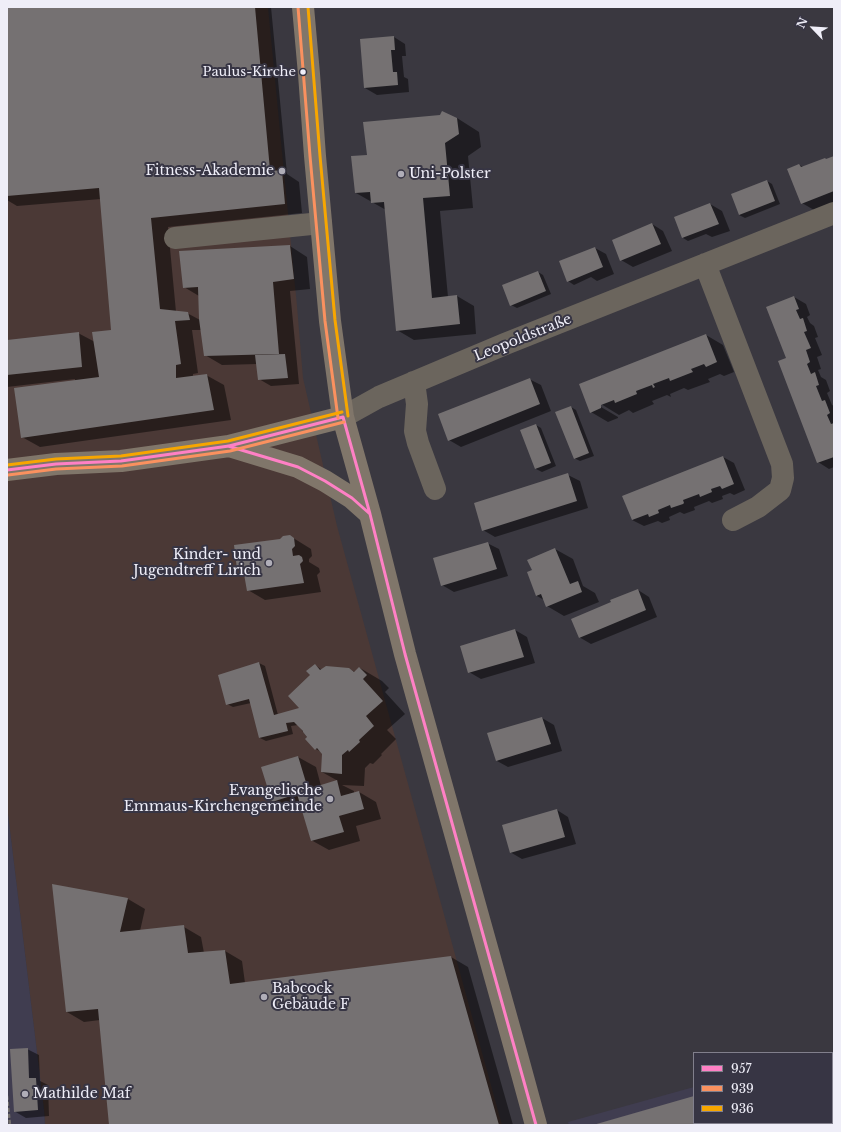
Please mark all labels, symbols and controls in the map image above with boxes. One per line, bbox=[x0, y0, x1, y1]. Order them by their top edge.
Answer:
north arrow bbox=[793, 8, 833, 48]
text: N bbox=[794, 15, 811, 31]
place label: Paulus-Kirche bbox=[203, 64, 296, 80]
marker: Paulus-Kirche bbox=[298, 67, 308, 77]
place label: Fitness-Akademie bbox=[145, 163, 274, 179]
marker: Fitness-Akademie bbox=[277, 166, 287, 176]
place label: Uni-Polster bbox=[409, 166, 491, 182]
marker: Uni-Polster bbox=[396, 169, 406, 179]
street label: Leopoldstraße bbox=[472, 311, 574, 365]
place label: Kinder- und Jugendtreff Lirich bbox=[133, 547, 261, 580]
marker: Kinder- und Jugendtreff Lirich bbox=[264, 558, 274, 568]
place label: Evangelische Emmaus-Kirchengemeinde bbox=[124, 783, 322, 816]
marker: Evangelische Emmaus-Kirchengemeinde bbox=[325, 794, 335, 804]
place label: Babcock Gebäude F bbox=[272, 981, 349, 1014]
marker: Babcock Gebäude F bbox=[259, 992, 269, 1002]
legend bbox=[693, 1052, 833, 1124]
text: 957 bbox=[731, 1061, 752, 1076]
text: 939 bbox=[731, 1081, 754, 1096]
place label: Mathilde Maf bbox=[33, 1086, 131, 1102]
marker: Mathilde Maf bbox=[20, 1089, 30, 1099]
text: 936 bbox=[731, 1101, 754, 1116]

